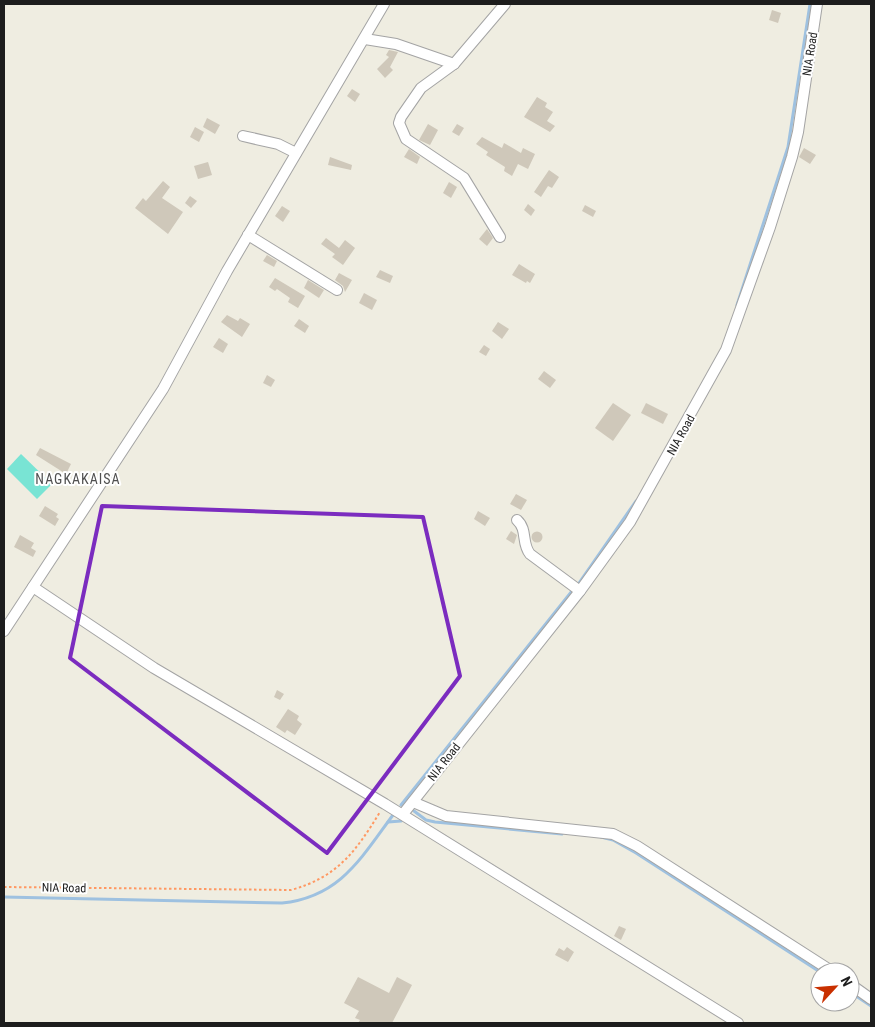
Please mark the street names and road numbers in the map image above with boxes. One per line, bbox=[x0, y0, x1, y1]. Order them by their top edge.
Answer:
street label: NIA Road bbox=[800, 31, 820, 77]
street label: NIA Road bbox=[664, 412, 698, 458]
street label: NIA Road bbox=[425, 740, 463, 784]
street label: NIA Road bbox=[42, 881, 86, 895]

